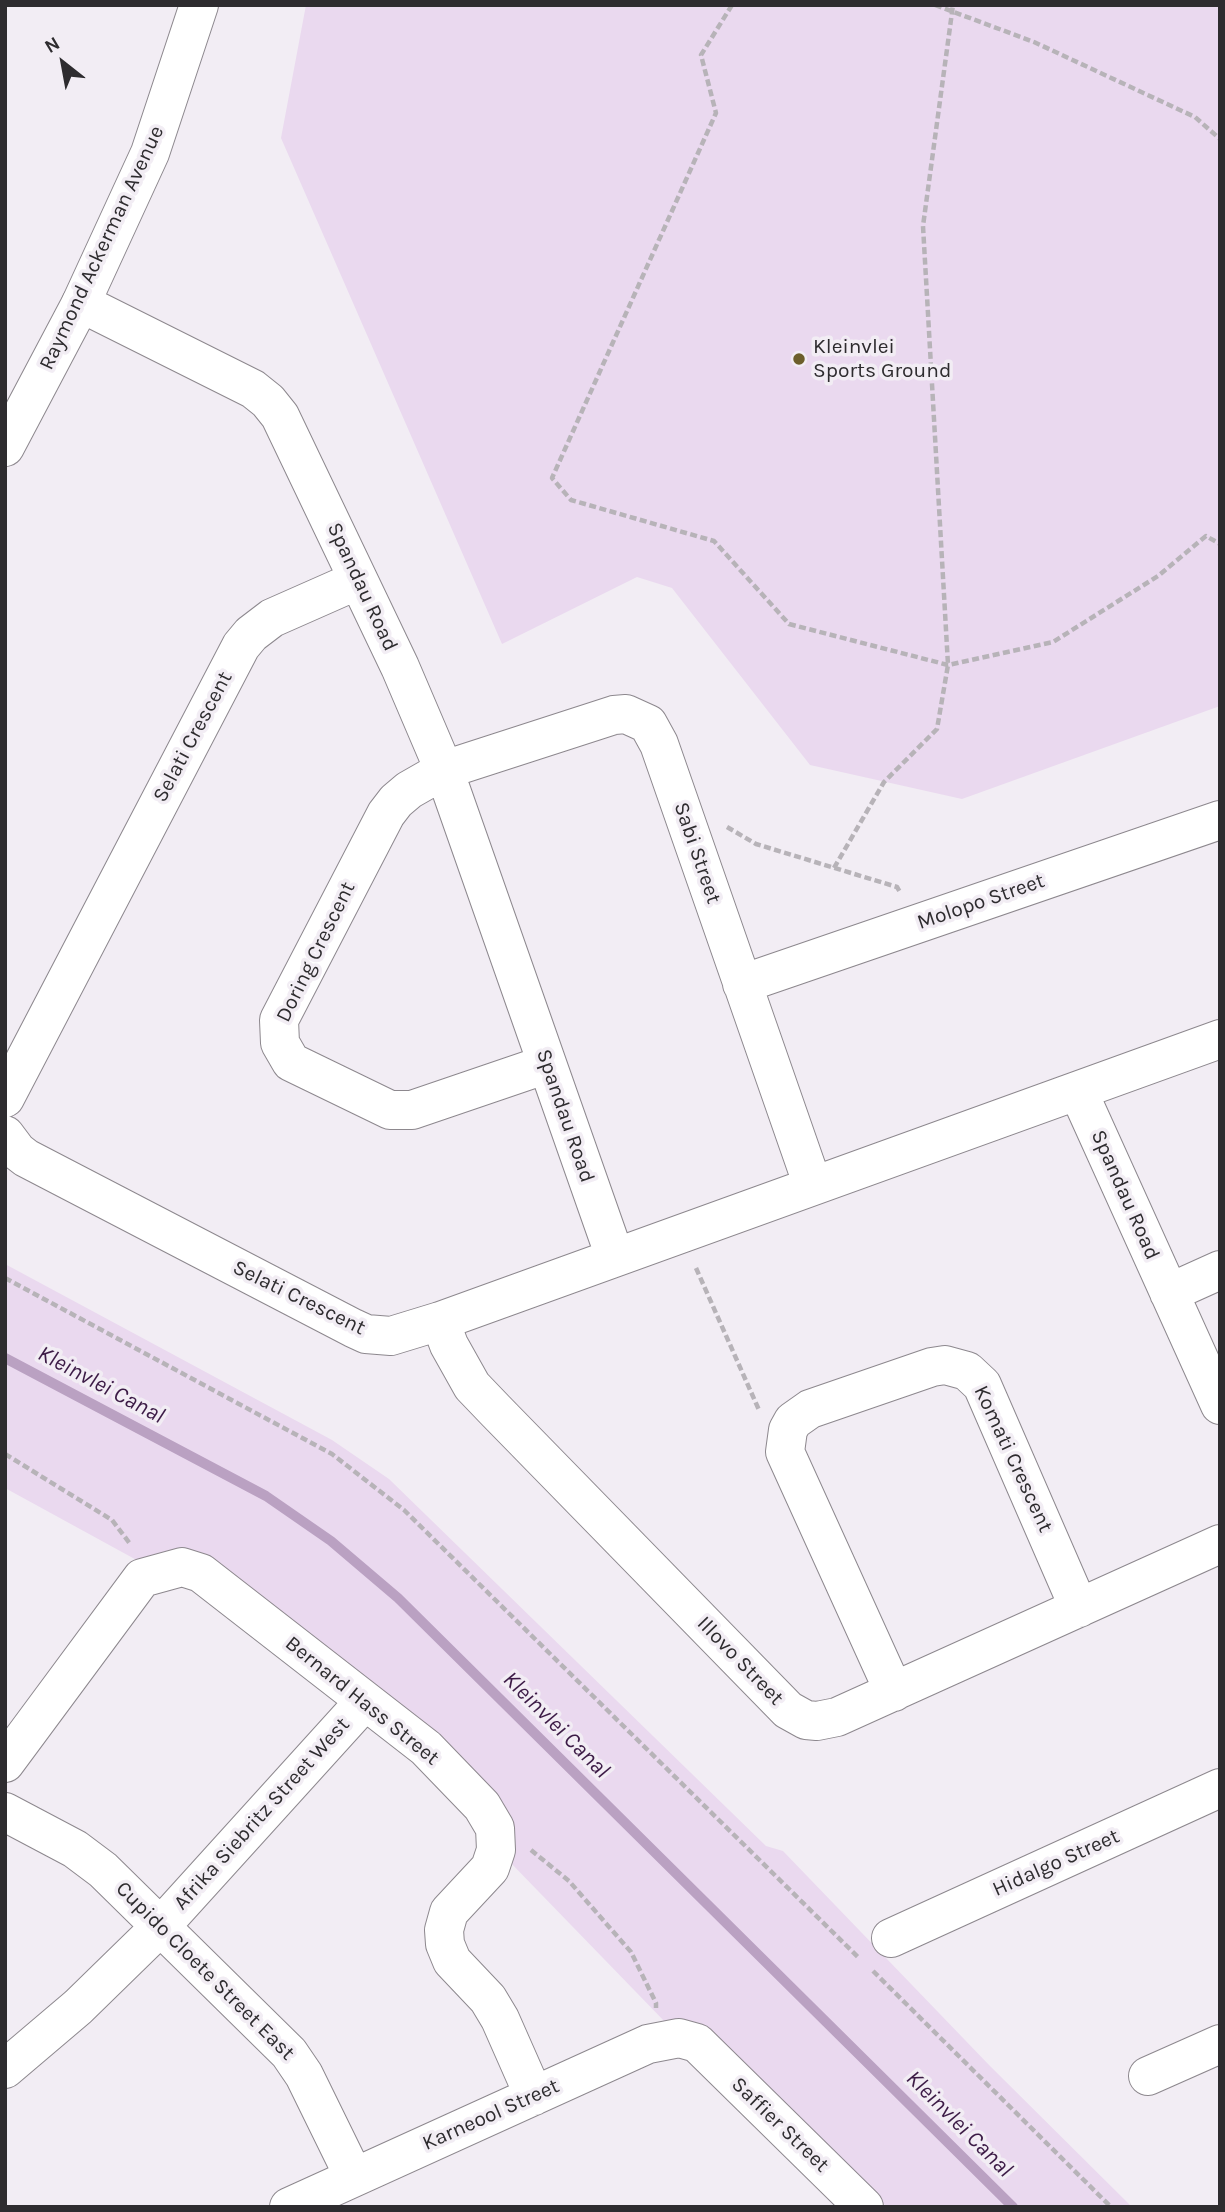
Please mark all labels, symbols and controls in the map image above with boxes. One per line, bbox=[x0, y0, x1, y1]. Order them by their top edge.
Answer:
north arrow bbox=[28, 28, 98, 98]
text: N bbox=[41, 32, 64, 58]
street label: Raymond Ackerman Avenue bbox=[34, 122, 170, 374]
place label: Kleinvlei Sports Ground bbox=[813, 334, 951, 384]
marker: Kleinvlei Sports Ground bbox=[791, 351, 807, 367]
street label: Spandau Road bbox=[321, 519, 403, 655]
street label: Selati Crescent bbox=[148, 667, 238, 807]
street label: Sabi Street bbox=[668, 799, 726, 907]
street label: Molopo Street bbox=[914, 868, 1048, 936]
street label: Doring Crescent bbox=[271, 878, 361, 1026]
street label: Spandau Road bbox=[530, 1046, 600, 1186]
street label: Spandau Road bbox=[1085, 1126, 1165, 1264]
street label: Selati Crescent bbox=[229, 1255, 369, 1341]
water label: Kleinvlei Canal bbox=[33, 1340, 169, 1430]
street label: Komati Crescent bbox=[968, 1382, 1058, 1536]
street label: Illovo Street bbox=[691, 1611, 789, 1711]
street label: Bernard Hass Street bbox=[280, 1631, 444, 1771]
water label: Kleinvlei Canal bbox=[497, 1666, 615, 1784]
street label: Afrika Siebritz Street West bbox=[169, 1712, 355, 1916]
street label: Hidalgo Street bbox=[989, 1824, 1123, 1902]
street label: Cupido Cloete Street East bbox=[110, 1876, 300, 2066]
water label: Kleinvlei Canal bbox=[900, 2065, 1018, 2183]
street label: Saffier Street bbox=[726, 2072, 834, 2178]
street label: Karneool Street bbox=[419, 2074, 563, 2156]

